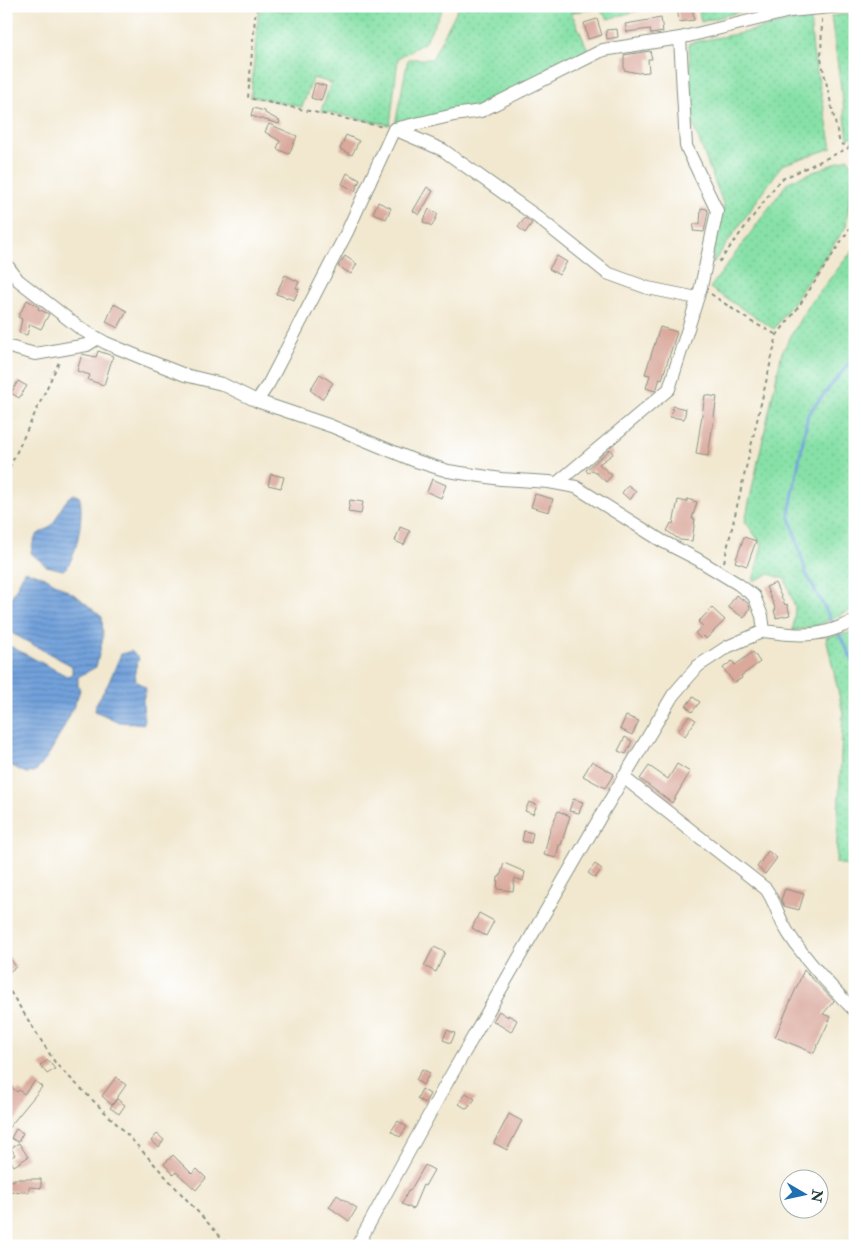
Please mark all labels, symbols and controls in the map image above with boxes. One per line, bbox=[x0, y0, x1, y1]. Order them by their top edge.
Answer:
north arrow bbox=[778, 1170, 828, 1220]
text: N bbox=[807, 1187, 826, 1204]

